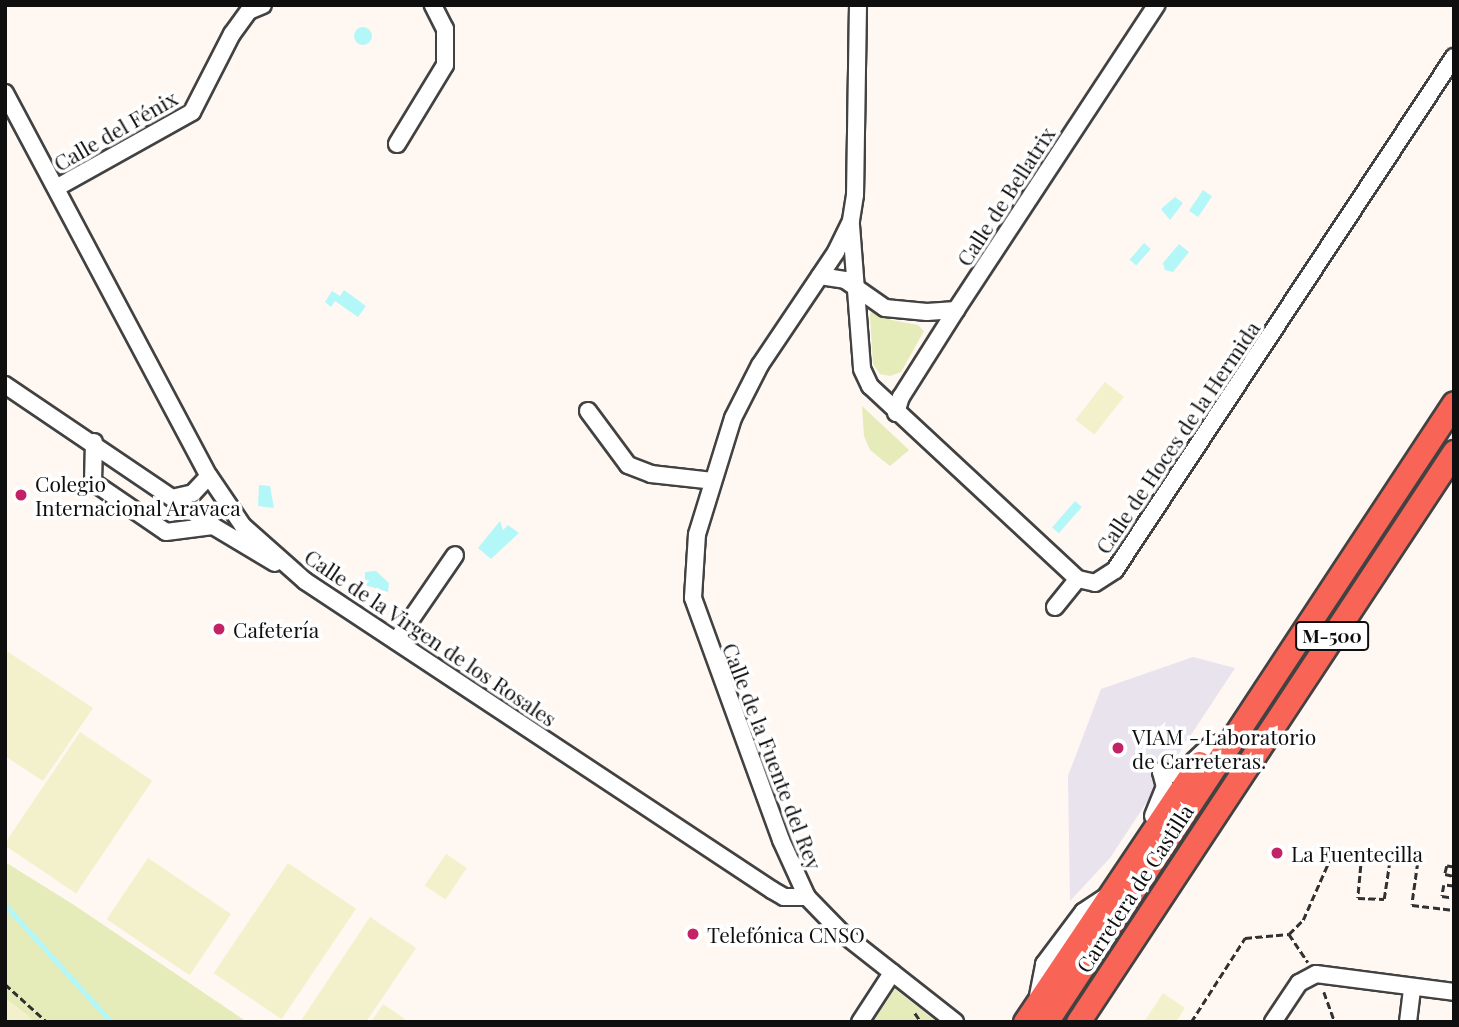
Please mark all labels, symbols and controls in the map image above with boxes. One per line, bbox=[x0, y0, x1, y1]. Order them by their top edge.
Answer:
street label: Calle del Fénix bbox=[49, 85, 181, 175]
street label: Calle de Bellatrix bbox=[951, 122, 1059, 270]
street label: Calle de Hoces de la Hermida bbox=[1089, 316, 1265, 558]
place label: Colegio Internacional Aravaca bbox=[35, 470, 241, 520]
marker: Colegio Internacional Aravaca bbox=[13, 487, 29, 503]
street label: Calle de la Virgen de los Rosales bbox=[299, 543, 563, 731]
place label: Cafetería bbox=[233, 616, 319, 642]
marker: Cafetería bbox=[211, 621, 227, 637]
road number: M-500 bbox=[1294, 621, 1370, 652]
street label: Calle de la Fuente del Rey bbox=[718, 639, 828, 873]
place label: VIAM - Laboratorio de Carreteras. bbox=[1132, 723, 1316, 773]
marker: VIAM - Laboratorio de Carreteras. bbox=[1110, 740, 1126, 756]
street label: Carretera de Castilla bbox=[1070, 799, 1198, 977]
place label: La Fuentecilla bbox=[1291, 840, 1423, 866]
marker: La Fuentecilla bbox=[1269, 845, 1285, 861]
place label: Telefónica CNSO bbox=[707, 921, 865, 947]
marker: Telefónica CNSO bbox=[685, 926, 701, 942]

